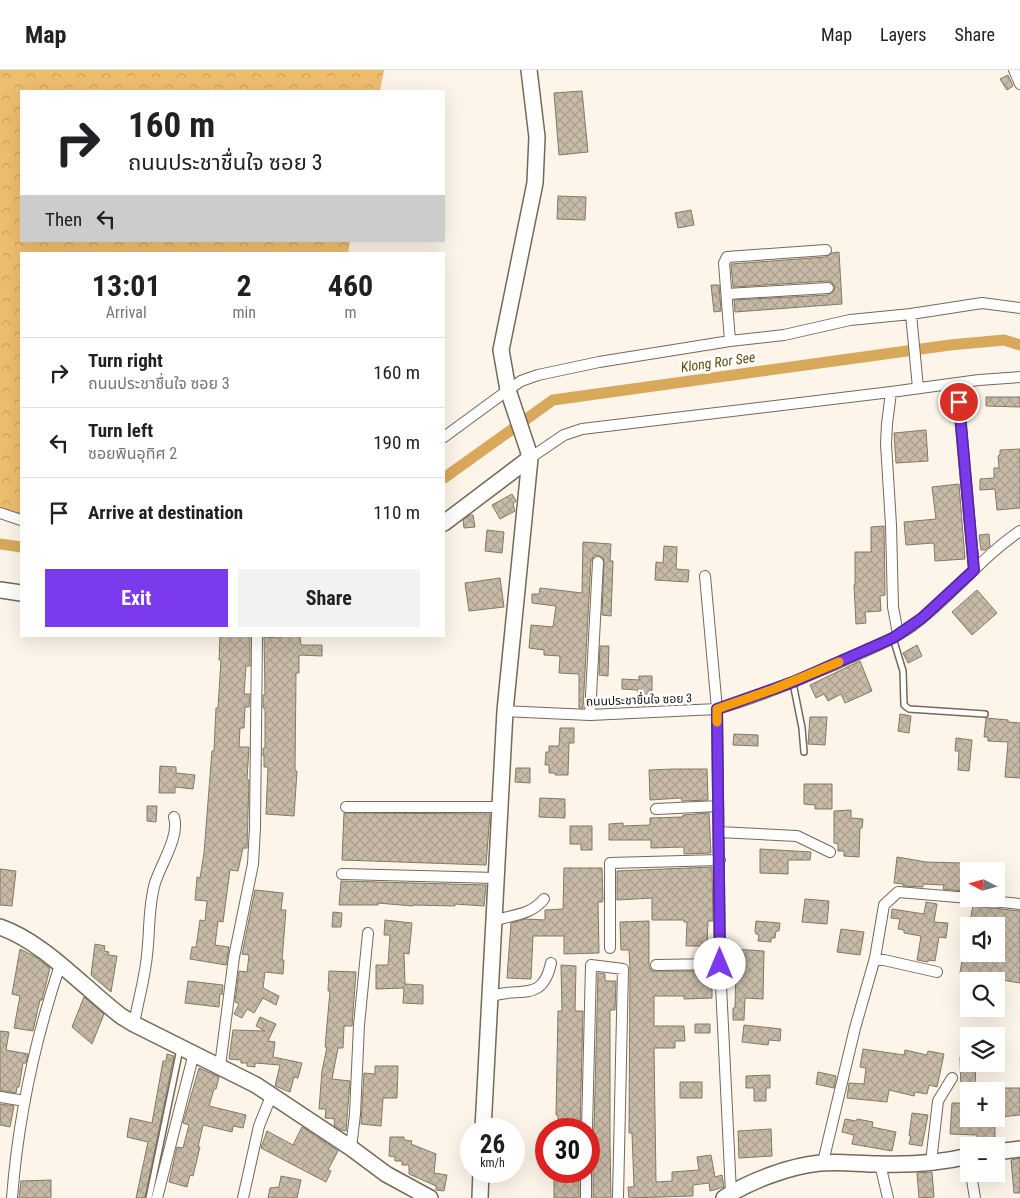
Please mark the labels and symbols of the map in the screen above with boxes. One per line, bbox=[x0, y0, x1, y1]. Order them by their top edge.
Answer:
water label: Klong Ror See bbox=[680, 349, 756, 375]
pin bbox=[938, 381, 980, 423]
street label: ถนนประชาชื่นใจ ซอย 3 bbox=[586, 689, 692, 709]
north arrow bbox=[960, 862, 1005, 908]
position arrow bbox=[693, 937, 745, 989]
speed limit sign: 30 bbox=[535, 1118, 600, 1183]

